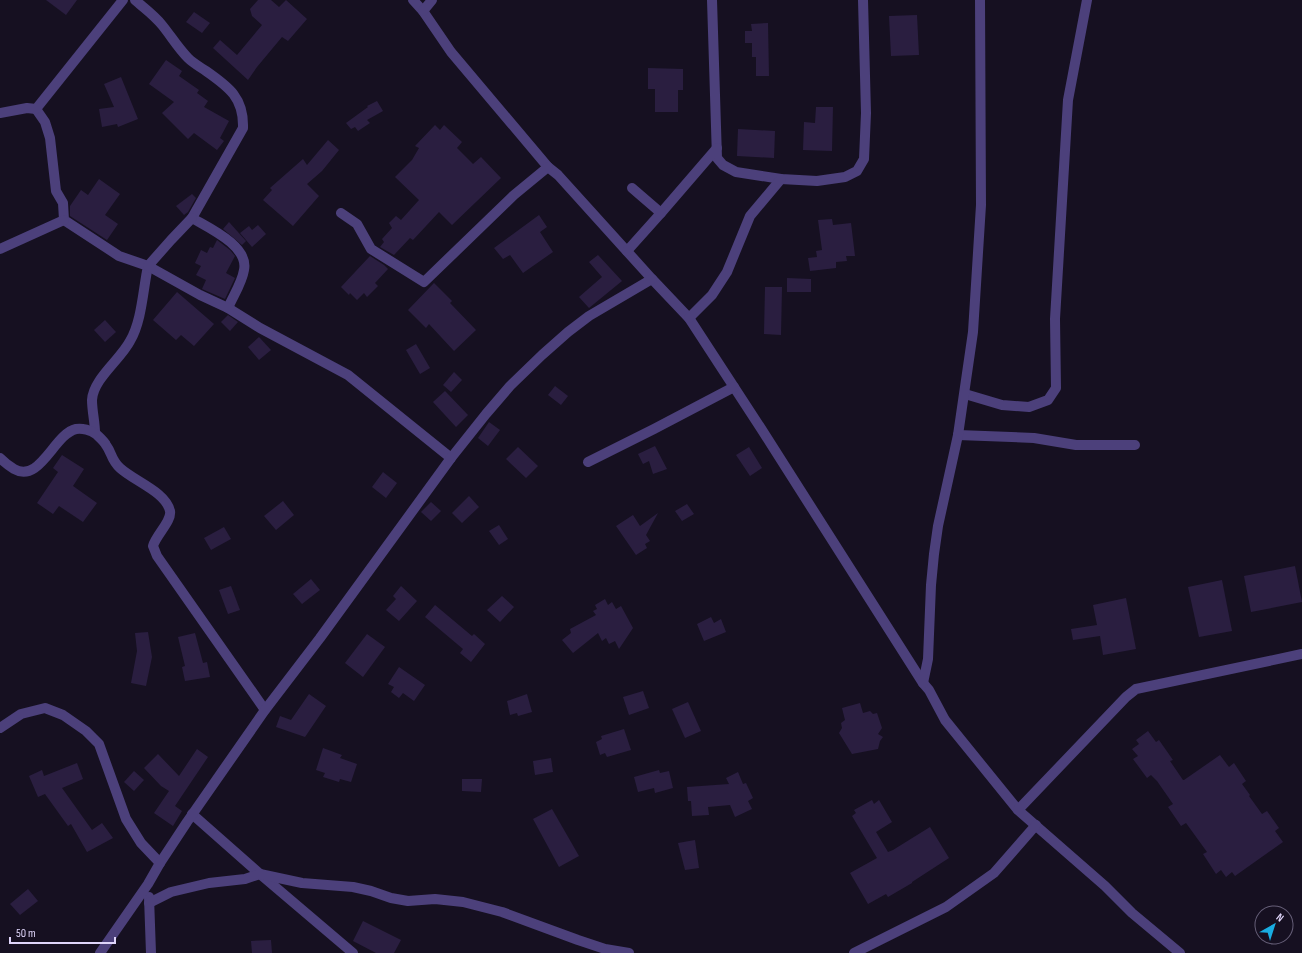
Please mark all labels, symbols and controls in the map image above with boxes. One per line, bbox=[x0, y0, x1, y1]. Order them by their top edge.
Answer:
north arrow bbox=[1254, 905, 1294, 945]
text: N bbox=[1274, 911, 1286, 925]
scale bar bbox=[10, 919, 115, 945]
text: 50 m bbox=[16, 926, 36, 941]

